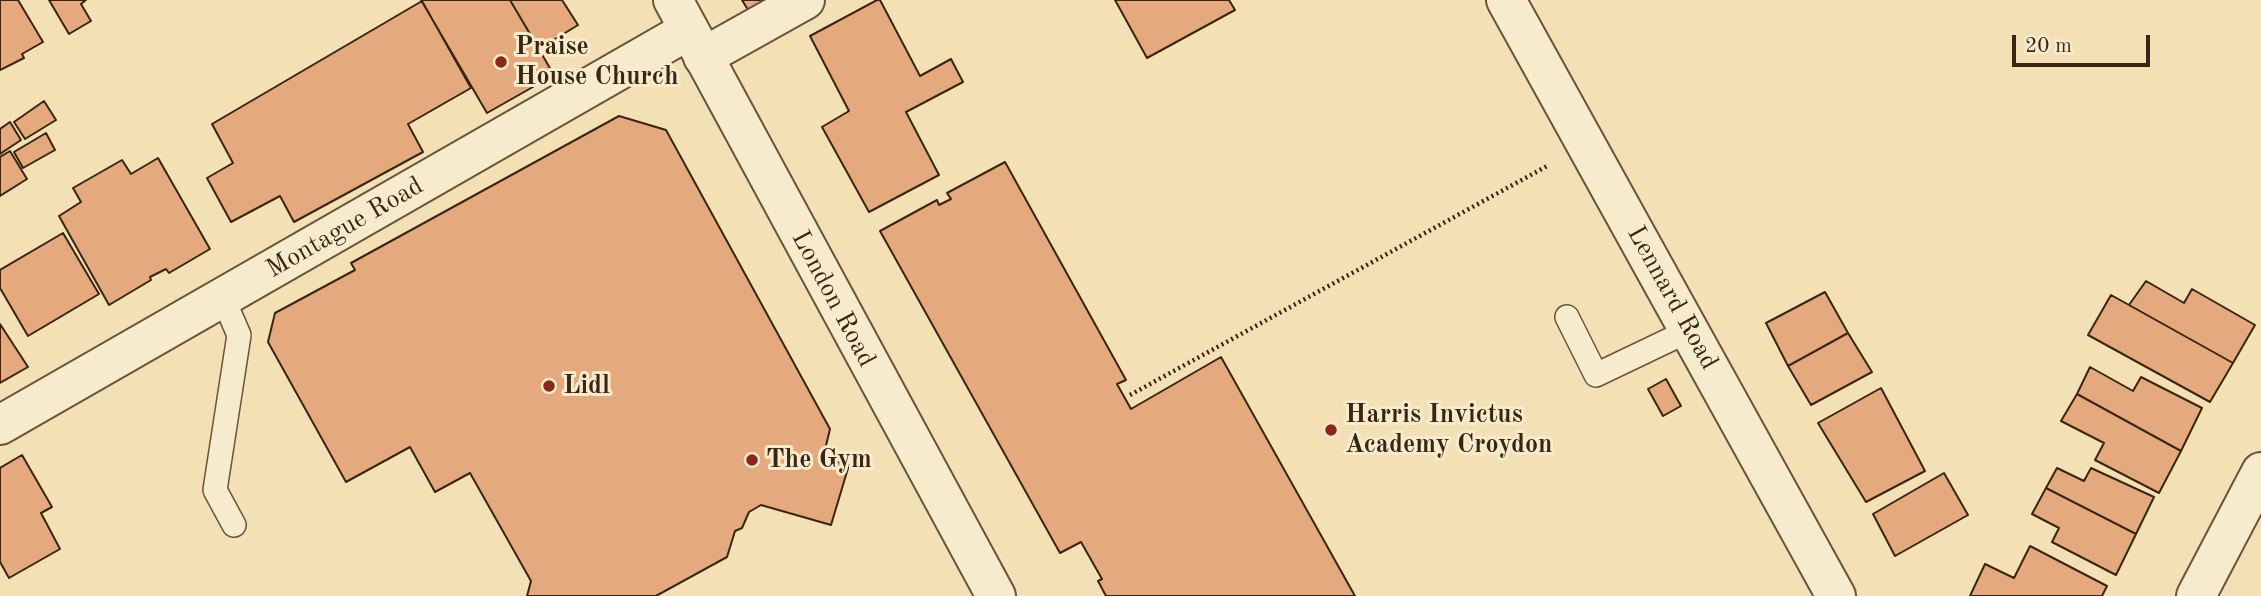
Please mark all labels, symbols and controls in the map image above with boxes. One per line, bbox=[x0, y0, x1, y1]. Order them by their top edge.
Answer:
scale bar bbox=[2016, 21, 2154, 65]
place label: Praise House Church bbox=[515, 31, 679, 92]
text: 20 m bbox=[2025, 36, 2072, 57]
marker: Praise House Church bbox=[493, 54, 509, 70]
street label: Montague Road bbox=[261, 171, 429, 285]
street label: Lennard Road bbox=[1620, 221, 1724, 375]
street label: London Road bbox=[784, 225, 882, 373]
place label: Lidl bbox=[563, 370, 610, 402]
marker: Lidl bbox=[541, 378, 557, 394]
place label: Harris Invictus Academy Croydon bbox=[1345, 399, 1552, 460]
marker: Harris Invictus Academy Croydon bbox=[1323, 422, 1339, 438]
place label: The Gym bbox=[766, 444, 872, 476]
marker: The Gym bbox=[744, 452, 760, 468]

